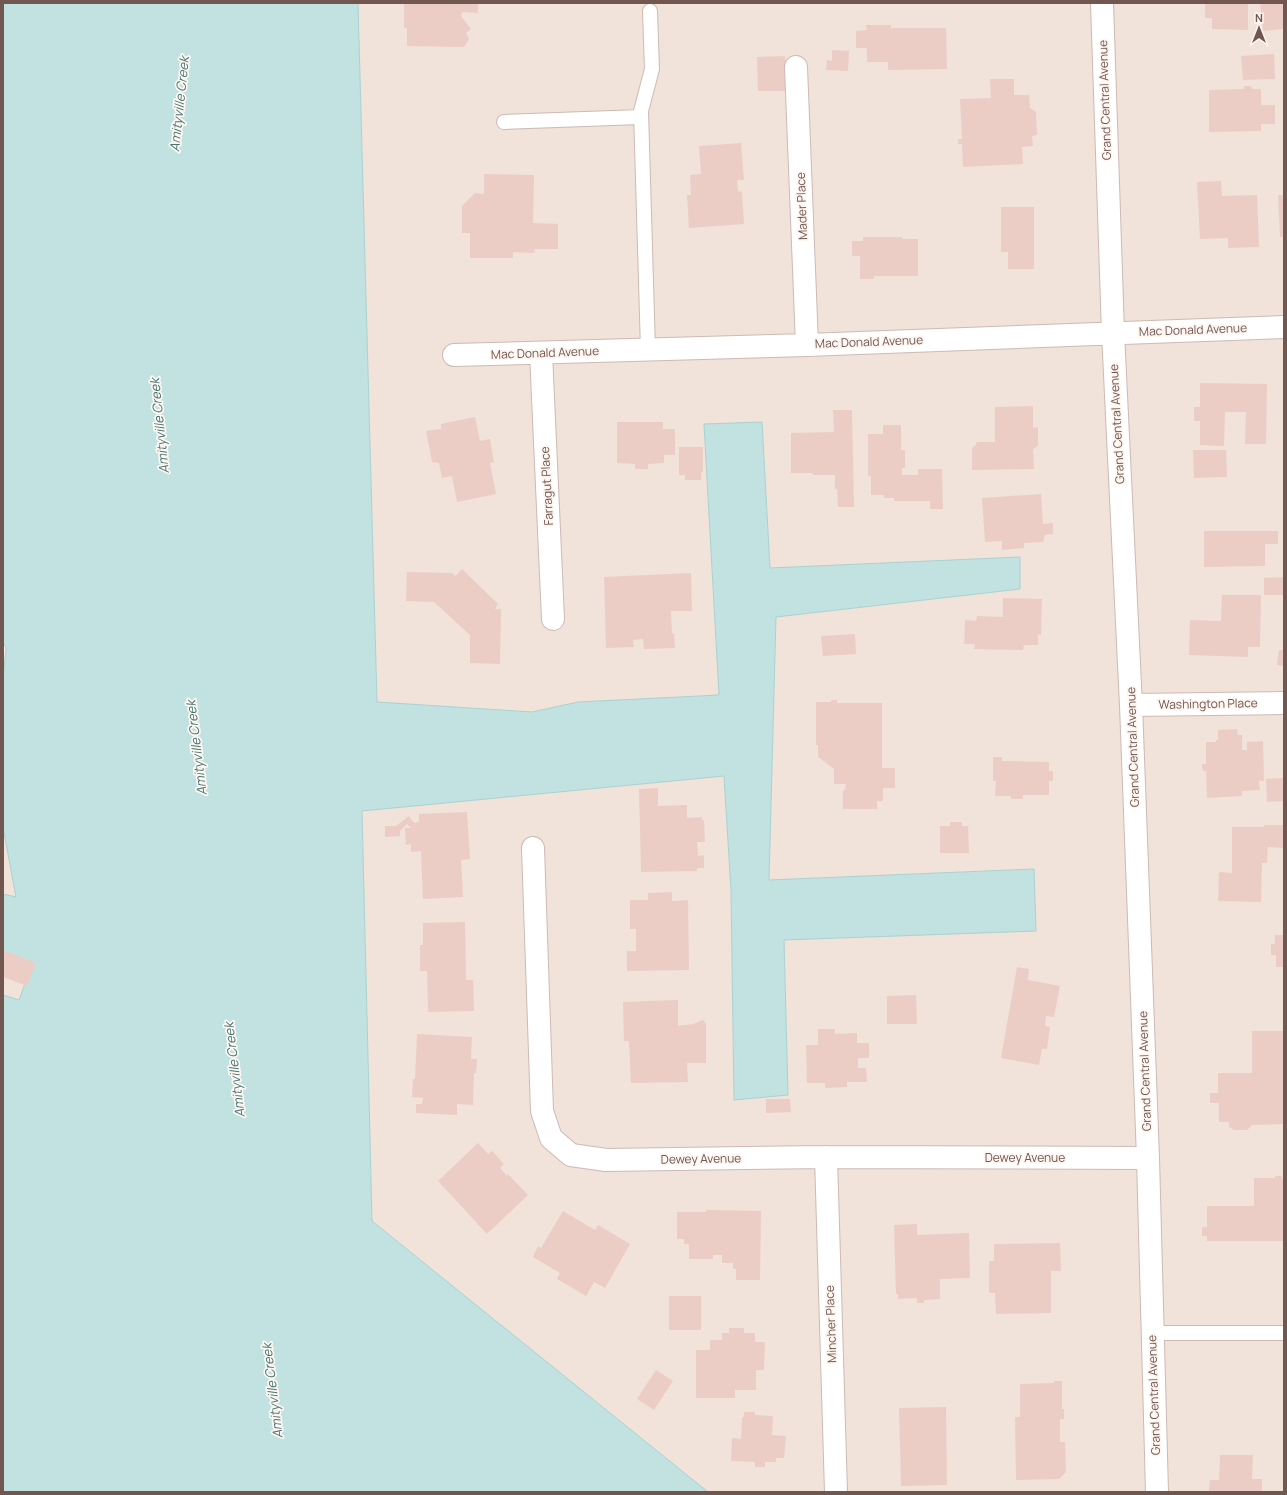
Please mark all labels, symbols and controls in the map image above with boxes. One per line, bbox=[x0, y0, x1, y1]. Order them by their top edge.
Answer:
north arrow bbox=[1239, 8, 1279, 48]
text: N bbox=[1255, 10, 1263, 25]
street label: Grand Central Avenue bbox=[1094, 40, 1115, 160]
water label: Amityville Creek bbox=[165, 53, 193, 152]
street label: Mader Place bbox=[792, 172, 811, 240]
street label: Mac Donald Avenue bbox=[1139, 319, 1247, 340]
street label: Mac Donald Avenue bbox=[815, 331, 923, 352]
street label: Mac Donald Avenue bbox=[491, 342, 599, 363]
street label: Grand Central Avenue bbox=[1105, 364, 1128, 484]
water label: Amityville Creek bbox=[145, 375, 173, 474]
street label: Farragut Place bbox=[536, 446, 557, 526]
street label: Grand Central Avenue bbox=[1122, 687, 1143, 807]
street label: Washington Place bbox=[1158, 694, 1258, 713]
water label: Amityville Creek bbox=[181, 697, 211, 797]
street label: Grand Central Avenue bbox=[1134, 1011, 1155, 1131]
water label: Amityville Creek bbox=[219, 1019, 249, 1119]
street label: Dewey Avenue bbox=[661, 1149, 741, 1168]
street label: Dewey Avenue bbox=[985, 1149, 1065, 1166]
street label: Mincher Place bbox=[821, 1285, 840, 1363]
street label: Grand Central Avenue bbox=[1143, 1335, 1164, 1455]
water label: Amityville Creek bbox=[257, 1340, 287, 1440]

